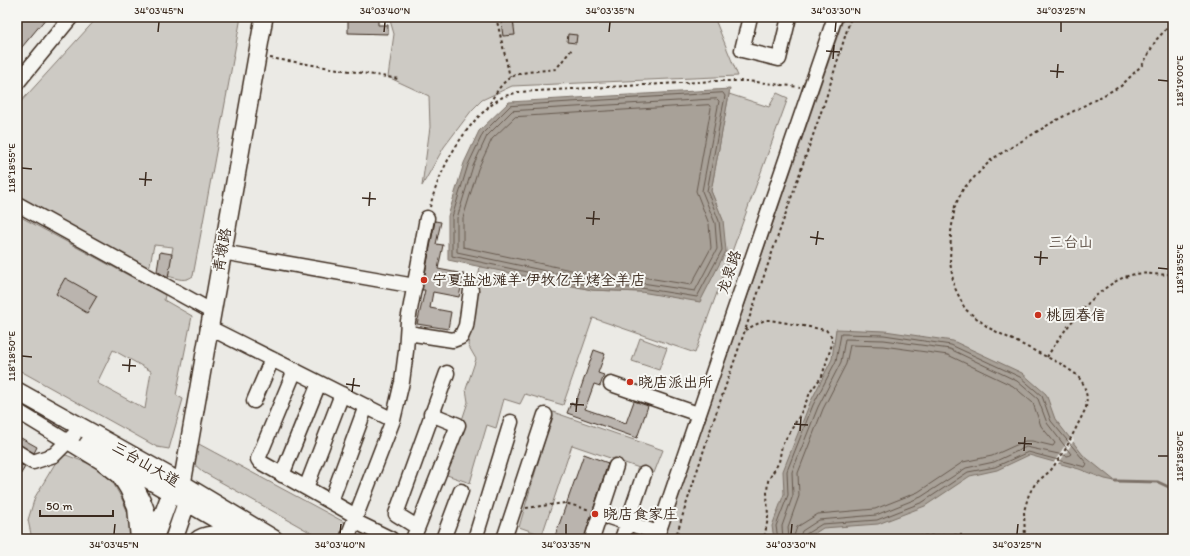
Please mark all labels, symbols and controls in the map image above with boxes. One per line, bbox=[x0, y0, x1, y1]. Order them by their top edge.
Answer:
text: 34°03'45"N bbox=[134, 4, 184, 17]
text: 34°03'40"N bbox=[360, 4, 410, 17]
text: 34°03'35"N bbox=[586, 4, 635, 17]
text: 34°03'30"N bbox=[811, 4, 861, 17]
text: 34°03'25"N bbox=[1037, 4, 1086, 17]
text: 118°19'00"E bbox=[1173, 55, 1186, 106]
text: 118°18'55"E bbox=[5, 143, 18, 193]
street label: 青墩路 bbox=[209, 226, 235, 274]
park label: 三台山 bbox=[1048, 233, 1094, 251]
text: 118°18'55"E bbox=[1173, 244, 1186, 294]
street label: 龙泉路 bbox=[713, 248, 745, 296]
place label: 宁夏盐池滩羊·伊牧亿羊烤全羊店 bbox=[432, 271, 646, 289]
marker: 宁夏盐池滩羊·伊牧亿羊烤全羊店 bbox=[419, 275, 429, 285]
place label: 桃园春信 bbox=[1046, 306, 1106, 324]
marker: 桃园春信 bbox=[1033, 310, 1043, 320]
text: 118°18'50"E bbox=[5, 330, 18, 381]
place label: 晓店派出所 bbox=[638, 373, 713, 391]
marker: 晓店派出所 bbox=[625, 377, 635, 387]
text: 118°18'50"E bbox=[1173, 430, 1186, 481]
street label: 三台山大道 bbox=[109, 437, 183, 491]
scale bar bbox=[40, 492, 113, 518]
text: 50 m bbox=[46, 499, 72, 513]
place label: 晓店食家庄 bbox=[603, 505, 678, 523]
marker: 晓店食家庄 bbox=[590, 509, 600, 519]
text: 34°03'45"N bbox=[89, 538, 139, 551]
text: 34°03'40"N bbox=[315, 538, 365, 551]
text: 34°03'35"N bbox=[542, 538, 591, 551]
text: 34°03'30"N bbox=[766, 538, 816, 551]
text: 34°03'25"N bbox=[993, 538, 1042, 551]

